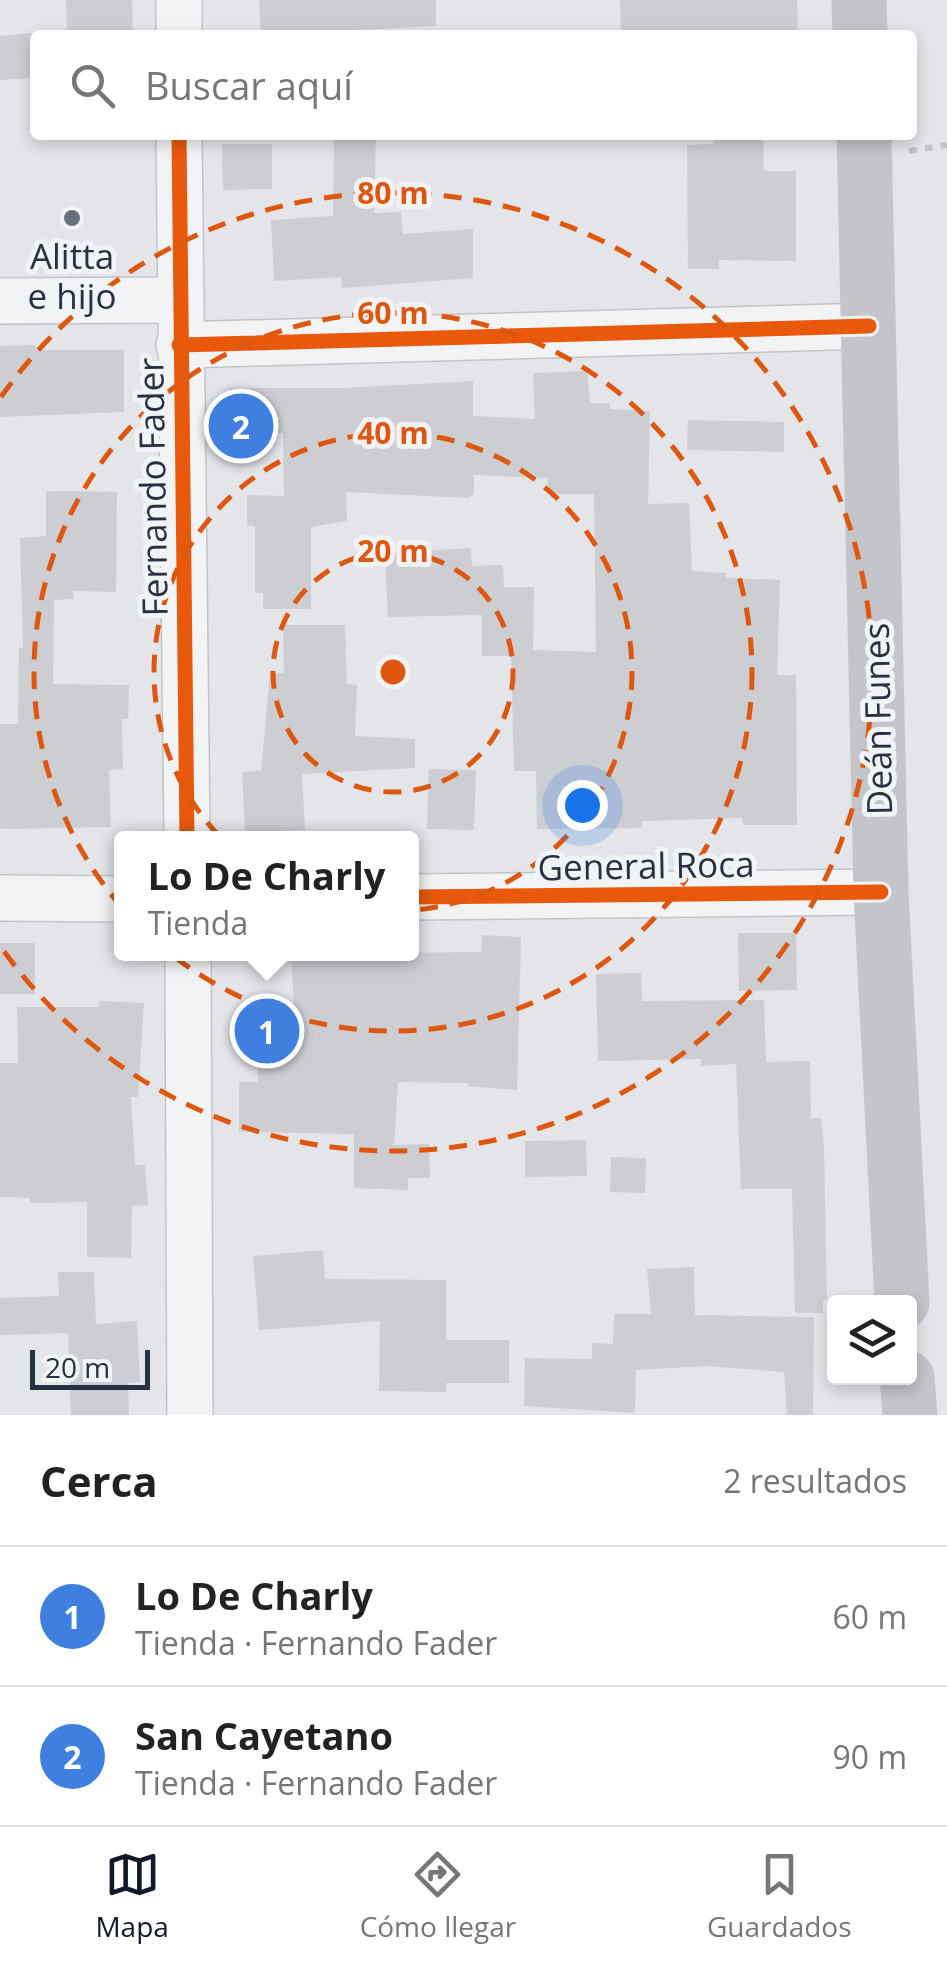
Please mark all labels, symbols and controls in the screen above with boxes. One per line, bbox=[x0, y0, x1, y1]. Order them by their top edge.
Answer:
search box bbox=[30, 30, 917, 140]
icon: search bbox=[65, 58, 120, 113]
text: Buscar aquí bbox=[145, 59, 353, 111]
text: 80 m bbox=[357, 172, 429, 213]
marker: Alitta e hijo bbox=[61, 207, 83, 229]
place label: Alitta e hijo bbox=[28, 232, 116, 319]
text: 60 m bbox=[357, 292, 429, 333]
street label: Fernando Fader bbox=[126, 357, 178, 617]
pin: 2 bbox=[208, 388, 274, 464]
text: 40 m bbox=[357, 412, 429, 453]
text: 20 m bbox=[357, 530, 429, 571]
street label: Deán Funes bbox=[852, 622, 902, 816]
centre of rings bbox=[375, 654, 411, 690]
your location bbox=[557, 780, 608, 831]
popup bbox=[114, 831, 419, 961]
street label: General Roca bbox=[537, 840, 755, 890]
text: Lo De Charly bbox=[148, 849, 385, 901]
text: Tienda bbox=[148, 901, 248, 944]
pin: 1 bbox=[234, 994, 300, 1068]
map controls bbox=[827, 1295, 917, 1385]
button: layers bbox=[827, 1295, 917, 1385]
scale bar bbox=[30, 1345, 150, 1390]
text: 20 m bbox=[45, 1348, 110, 1386]
text: Cerca bbox=[40, 1452, 158, 1509]
text: 2 resultados bbox=[723, 1459, 907, 1502]
text: Lo De Charly bbox=[135, 1569, 373, 1621]
text: 1 bbox=[63, 1595, 82, 1638]
text: 60 m bbox=[832, 1595, 907, 1638]
text: Tienda · Fernando Fader bbox=[135, 1621, 497, 1664]
text: San Cayetano bbox=[135, 1709, 393, 1761]
text: 2 bbox=[63, 1735, 82, 1778]
text: 90 m bbox=[832, 1735, 907, 1778]
text: Tienda · Fernando Fader bbox=[135, 1761, 497, 1804]
tab: Mapa bbox=[95, 1847, 169, 1945]
tab: Cómo llegar bbox=[360, 1847, 516, 1945]
tab: Guardados bbox=[707, 1847, 852, 1945]

